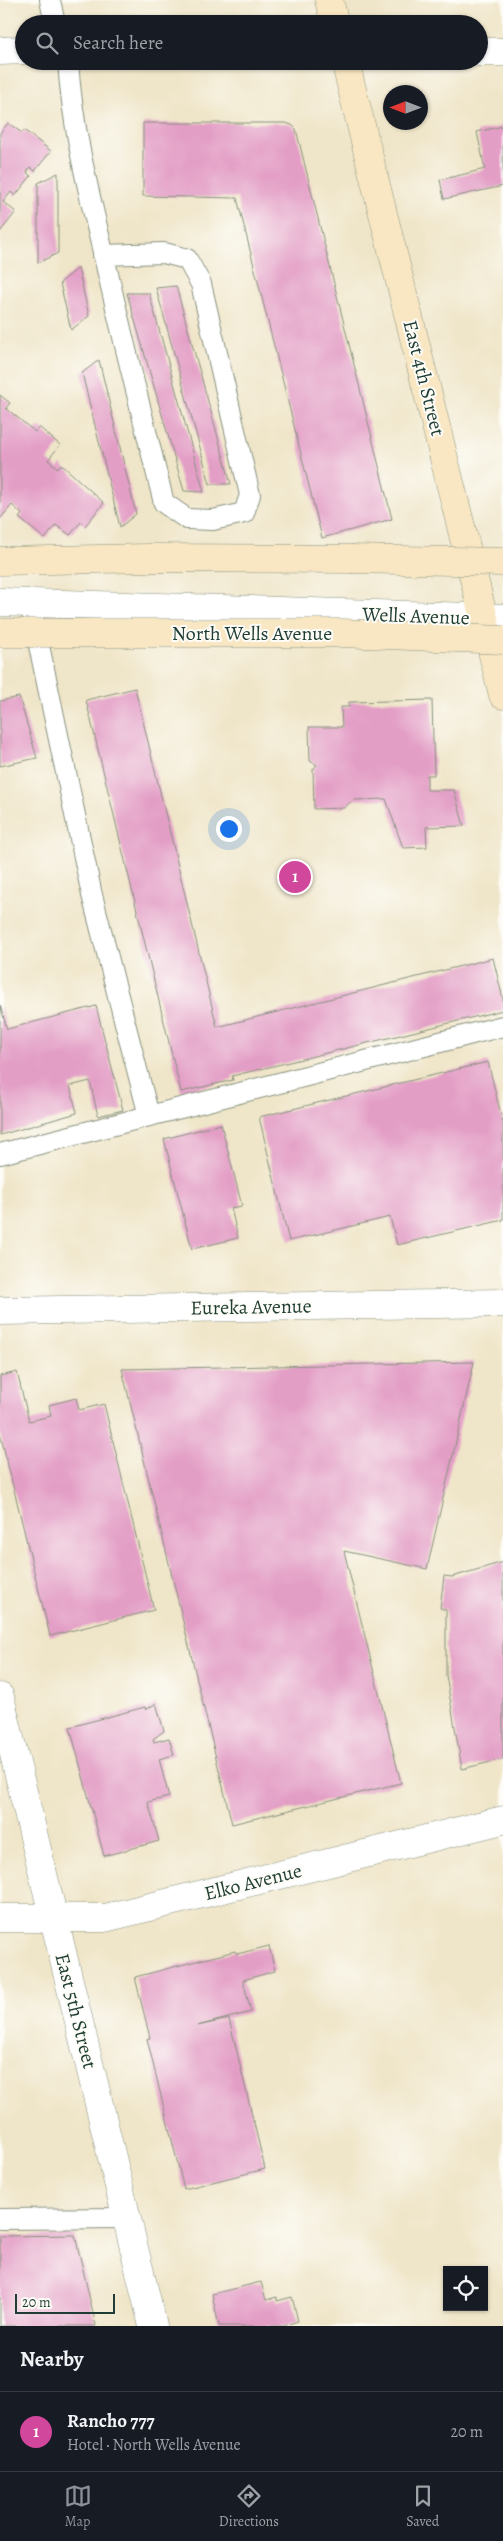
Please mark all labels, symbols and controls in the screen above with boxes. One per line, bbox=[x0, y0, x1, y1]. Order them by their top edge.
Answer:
search box bbox=[15, 15, 488, 70]
icon: search bbox=[33, 29, 61, 57]
text: Search here bbox=[73, 30, 163, 56]
north arrow bbox=[383, 85, 428, 130]
street label: East 4th Street bbox=[397, 317, 452, 439]
street label: Wells Avenue bbox=[361, 601, 470, 631]
street label: North Wells Avenue bbox=[172, 620, 332, 647]
your location bbox=[216, 816, 242, 842]
pin: 1 bbox=[279, 858, 311, 896]
street label: Eureka Avenue bbox=[190, 1292, 312, 1322]
street label: Elko Avenue bbox=[201, 1857, 305, 1907]
street label: East 5th Street bbox=[49, 1950, 104, 2072]
map controls bbox=[443, 2266, 488, 2311]
button: locate bbox=[443, 2266, 488, 2311]
scale bar bbox=[15, 2291, 115, 2314]
text: 20 m bbox=[22, 2293, 51, 2312]
text: Nearby bbox=[20, 2345, 83, 2373]
text: Rancho 777 bbox=[67, 2408, 155, 2434]
text: 1 bbox=[33, 2421, 39, 2443]
text: 20 m bbox=[450, 2421, 483, 2443]
text: Hotel · North Wells Avenue bbox=[67, 2434, 241, 2456]
tab: Map bbox=[64, 2482, 92, 2531]
tab: Directions bbox=[219, 2482, 279, 2531]
tab: Saved bbox=[406, 2482, 439, 2531]

